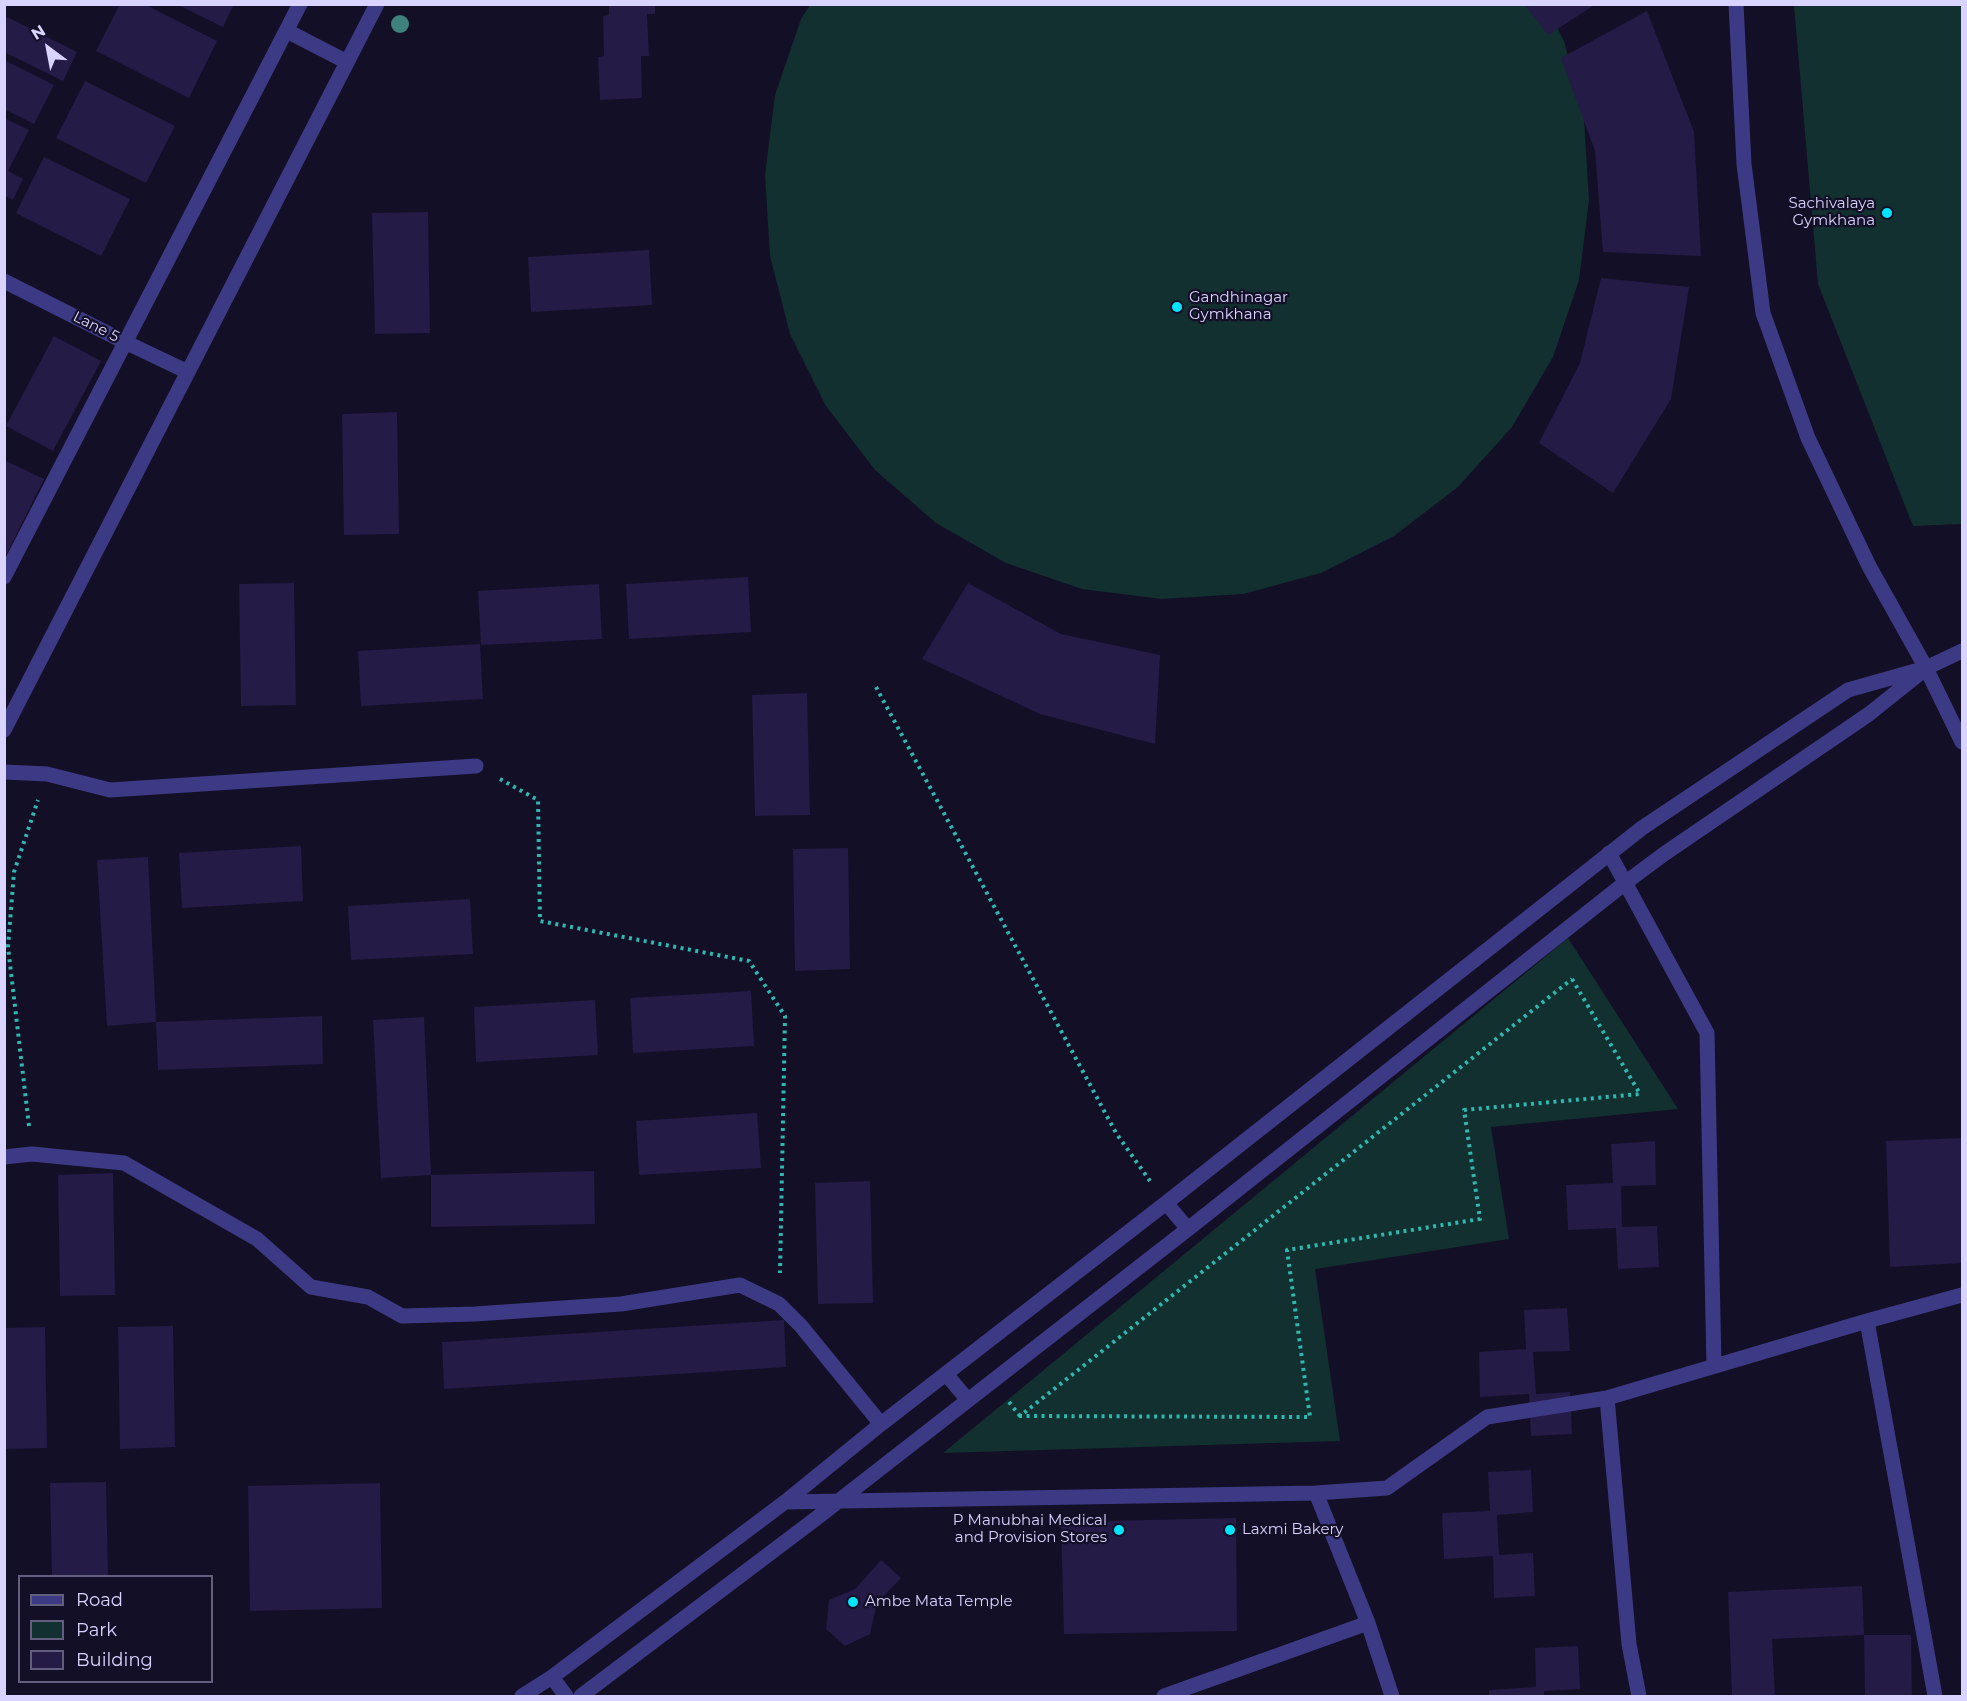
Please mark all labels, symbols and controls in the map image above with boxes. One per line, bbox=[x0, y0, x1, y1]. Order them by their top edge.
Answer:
north arrow bbox=[18, 18, 78, 78]
text: N bbox=[28, 21, 49, 44]
place label: Sachivalaya Gymkhana bbox=[1788, 195, 1875, 230]
marker: Sachivalaya Gymkhana bbox=[1880, 206, 1894, 220]
place label: Gandhinagar Gymkhana bbox=[1189, 289, 1288, 324]
marker: Gandhinagar Gymkhana bbox=[1170, 300, 1184, 314]
street label: Lane 5 bbox=[70, 308, 122, 346]
place label: P Manubhai Medical and Provision Stores bbox=[953, 1512, 1107, 1547]
place label: Laxmi Bakery bbox=[1242, 1521, 1343, 1539]
marker: P Manubhai Medical and Provision Stores bbox=[1112, 1523, 1126, 1537]
marker: Laxmi Bakery bbox=[1223, 1523, 1237, 1537]
legend bbox=[18, 1575, 213, 1683]
text: Road bbox=[76, 1589, 123, 1611]
place label: Ambe Mata Temple bbox=[865, 1593, 1013, 1611]
marker: Ambe Mata Temple bbox=[846, 1595, 860, 1609]
text: Park bbox=[76, 1619, 117, 1641]
text: Building bbox=[76, 1649, 153, 1671]

